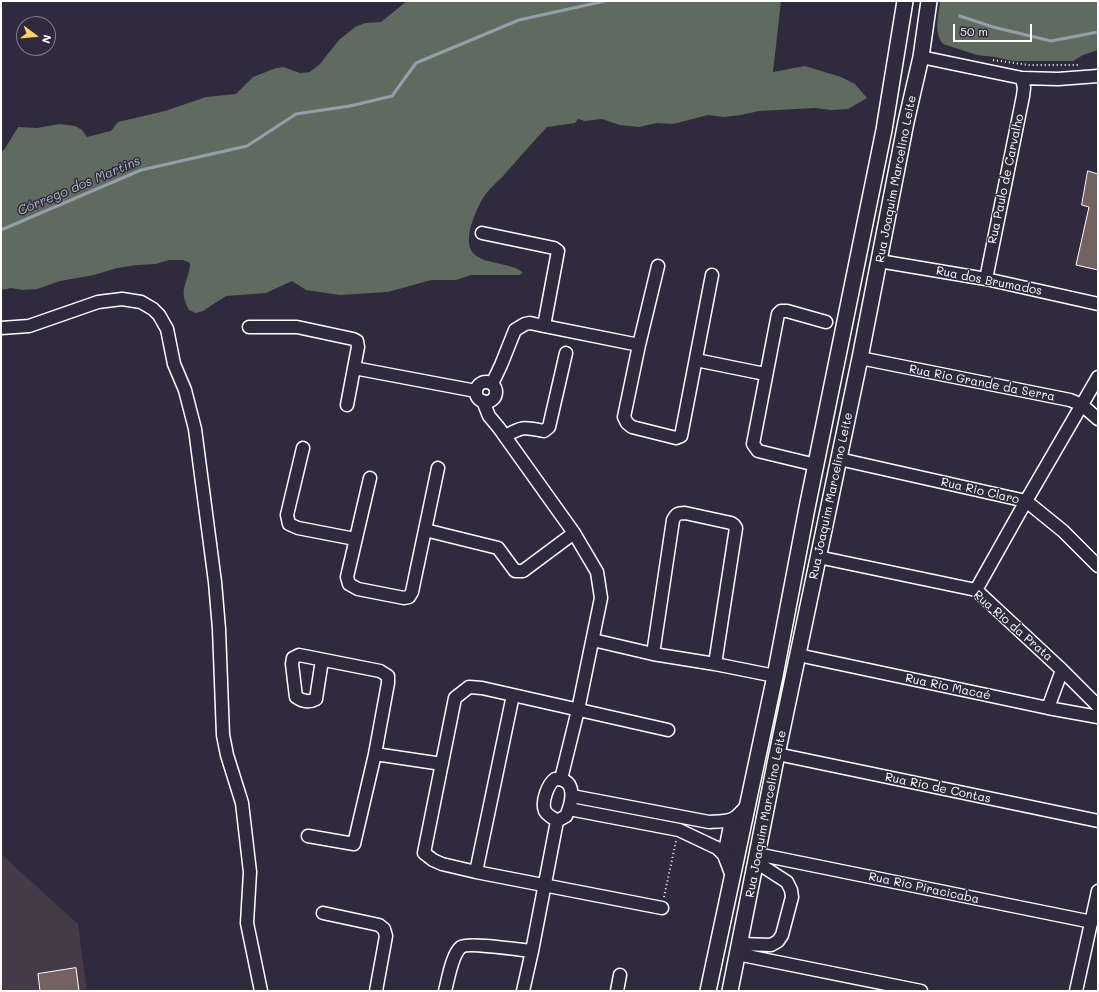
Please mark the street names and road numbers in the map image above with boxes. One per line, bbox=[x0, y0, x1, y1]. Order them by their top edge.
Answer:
street label: Rua Joaquim Marcelino Leite bbox=[873, 94, 919, 264]
street label: Rua Paulo de Carvalho bbox=[985, 113, 1027, 245]
street label: Rua dos Brumados bbox=[935, 264, 1043, 298]
street label: Rua Rio Grande da Serra bbox=[908, 362, 1056, 404]
street label: Rua Joaquim Marcelino Leite bbox=[806, 411, 856, 581]
street label: Rua Rio Claro bbox=[939, 475, 1021, 507]
street label: Rua Rio da Prata bbox=[970, 588, 1056, 664]
street label: Rua Rio Macaé bbox=[904, 671, 992, 703]
street label: Rua Joaquim Marcelino Leite bbox=[743, 729, 789, 899]
street label: Rua Rio de Contas bbox=[884, 770, 992, 806]
street label: Rua Rio Piracicaba bbox=[867, 869, 981, 907]

